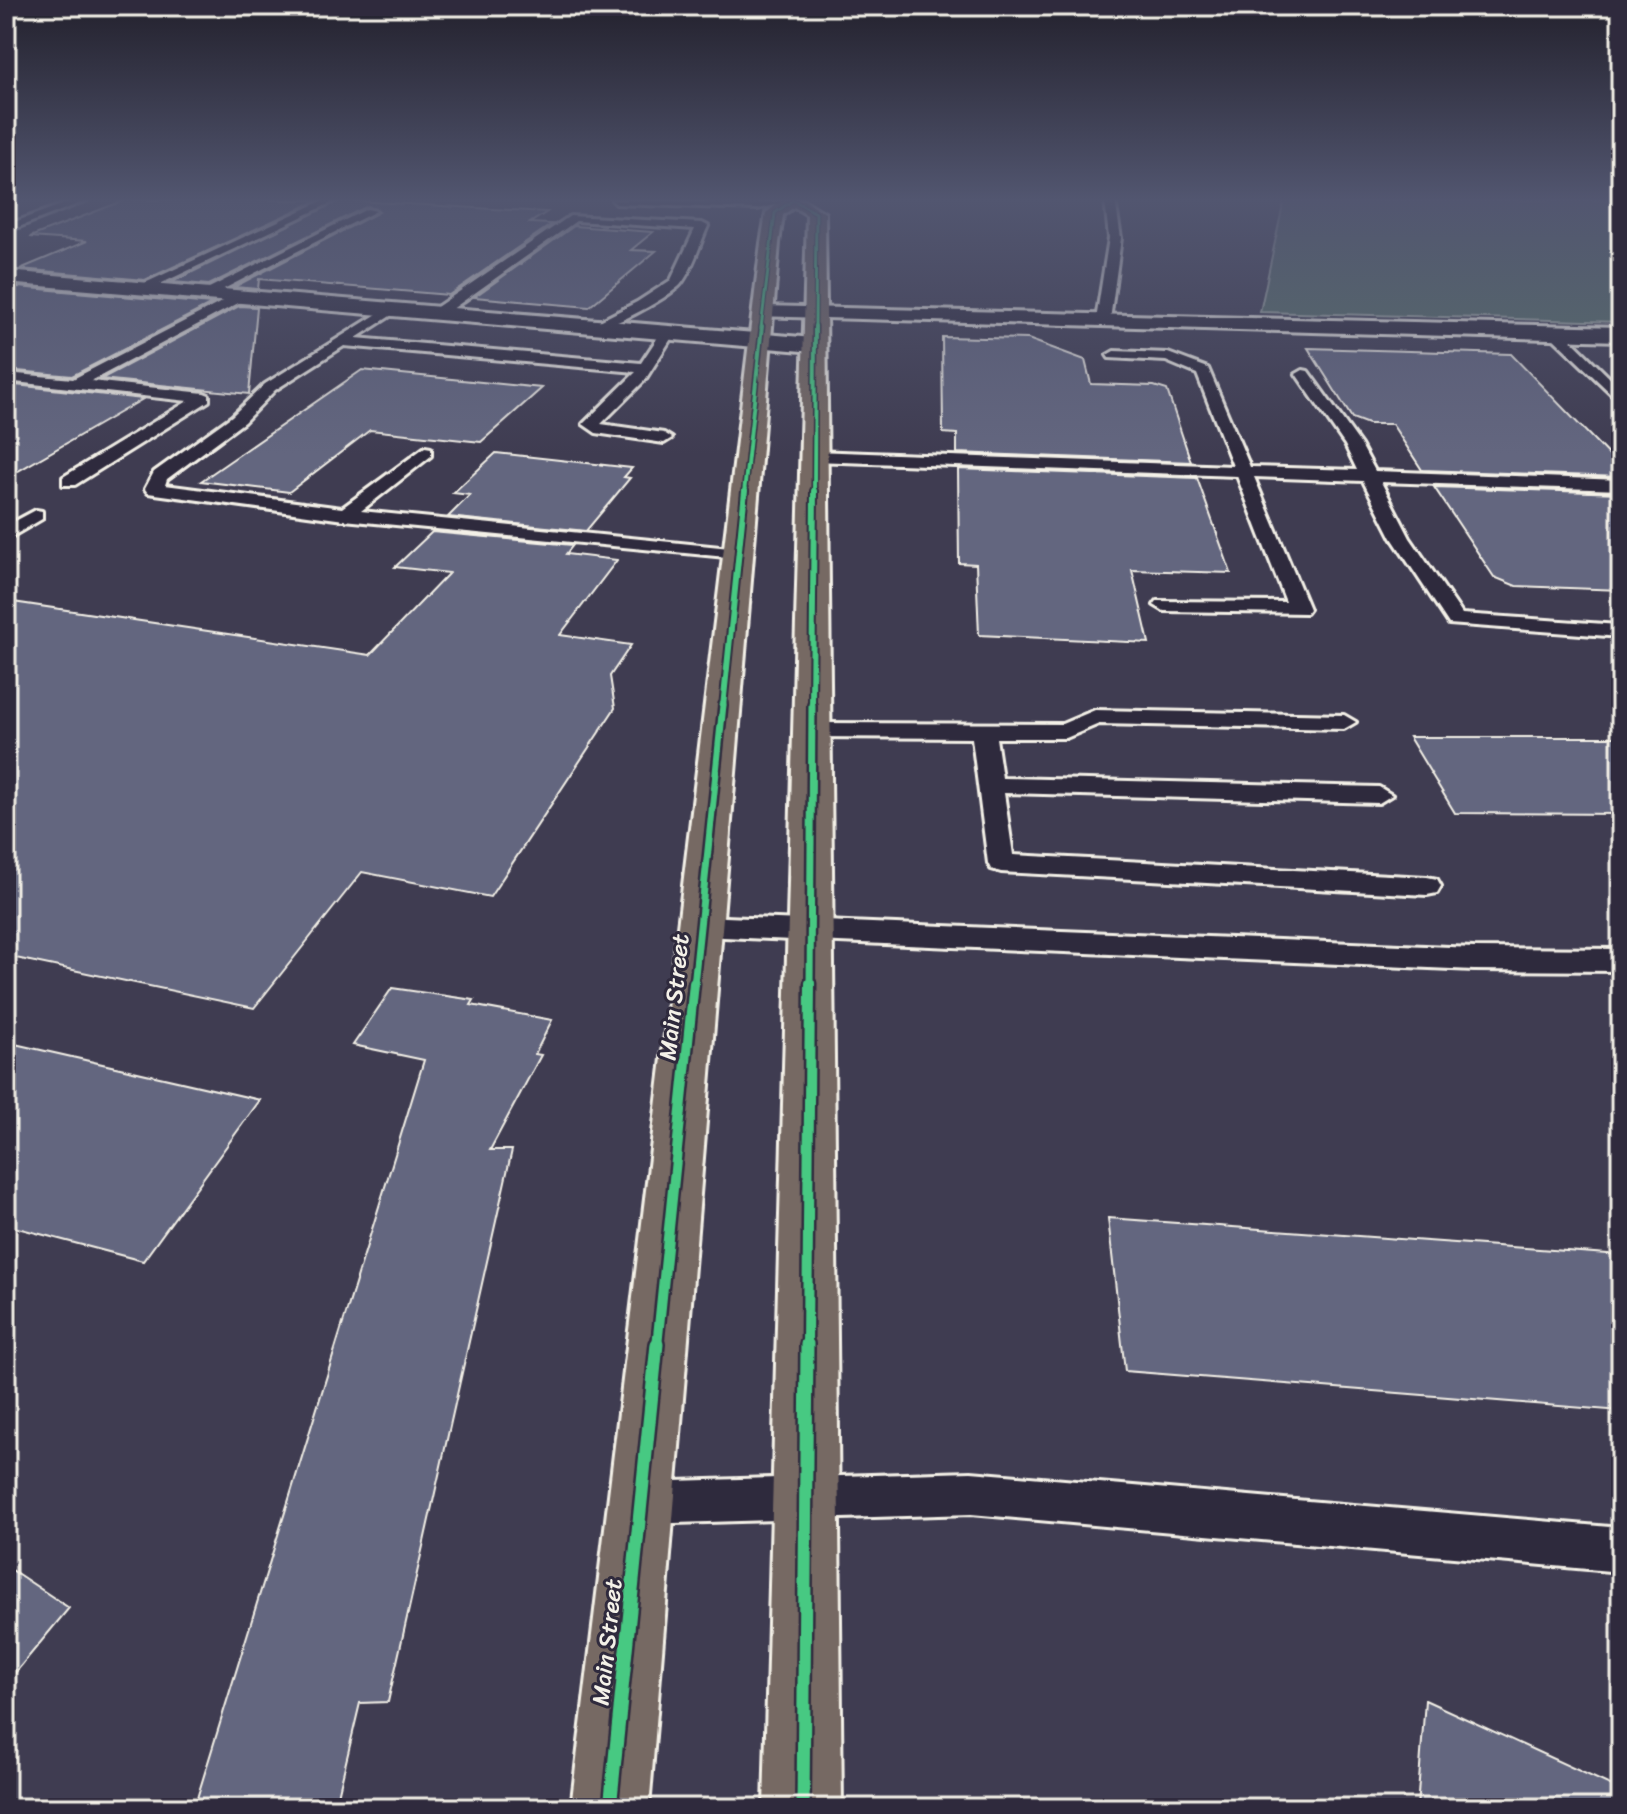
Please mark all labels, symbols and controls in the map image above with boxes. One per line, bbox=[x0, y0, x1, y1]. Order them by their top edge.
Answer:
street label: Main Street bbox=[646, 932, 702, 1062]
street label: Main Street bbox=[579, 1577, 635, 1707]

